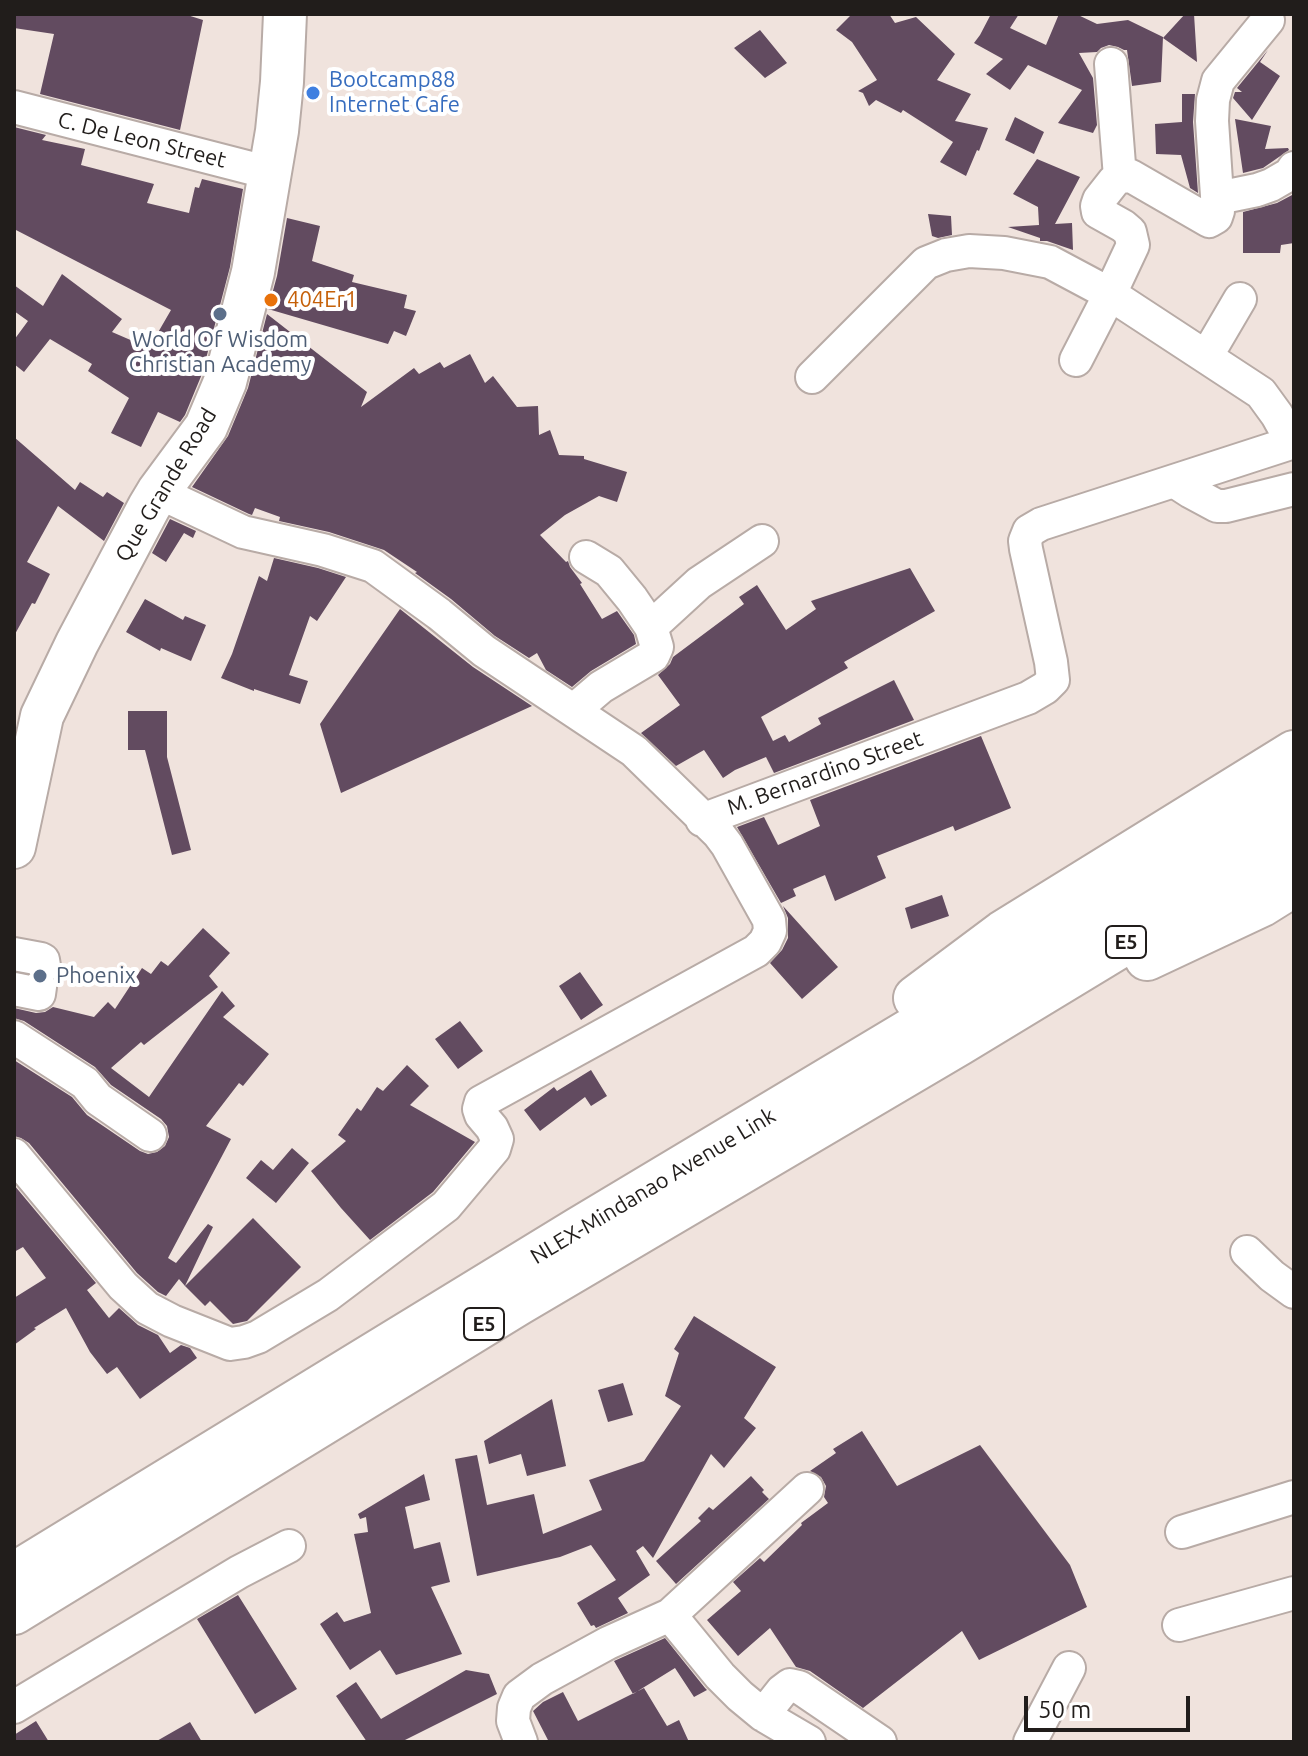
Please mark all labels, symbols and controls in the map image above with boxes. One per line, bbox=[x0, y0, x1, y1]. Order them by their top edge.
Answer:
place label: Bootcamp88 Internet Cafe bbox=[329, 67, 460, 118]
marker: Bootcamp88 Internet Cafe bbox=[304, 84, 322, 102]
street label: C. De Leon Street bbox=[55, 106, 229, 174]
place label: 404Er1 bbox=[287, 287, 357, 313]
marker: 404Er1 bbox=[262, 291, 280, 309]
marker: World Of Wisdom Christian Academy bbox=[211, 305, 229, 323]
place label: World Of Wisdom Christian Academy bbox=[129, 327, 311, 378]
street label: Que Grande Road bbox=[110, 403, 222, 567]
street label: M. Bernardino Street bbox=[724, 725, 926, 821]
road number: E5 bbox=[1106, 926, 1146, 958]
place label: Phoenix bbox=[56, 963, 136, 989]
marker: Phoenix bbox=[31, 967, 49, 985]
street label: NLEX-Mindanao Avenue Link bbox=[526, 1102, 780, 1270]
road number: E5 bbox=[464, 1308, 504, 1340]
scale bar bbox=[1028, 1680, 1194, 1730]
text: 50 m bbox=[1038, 1696, 1091, 1723]

